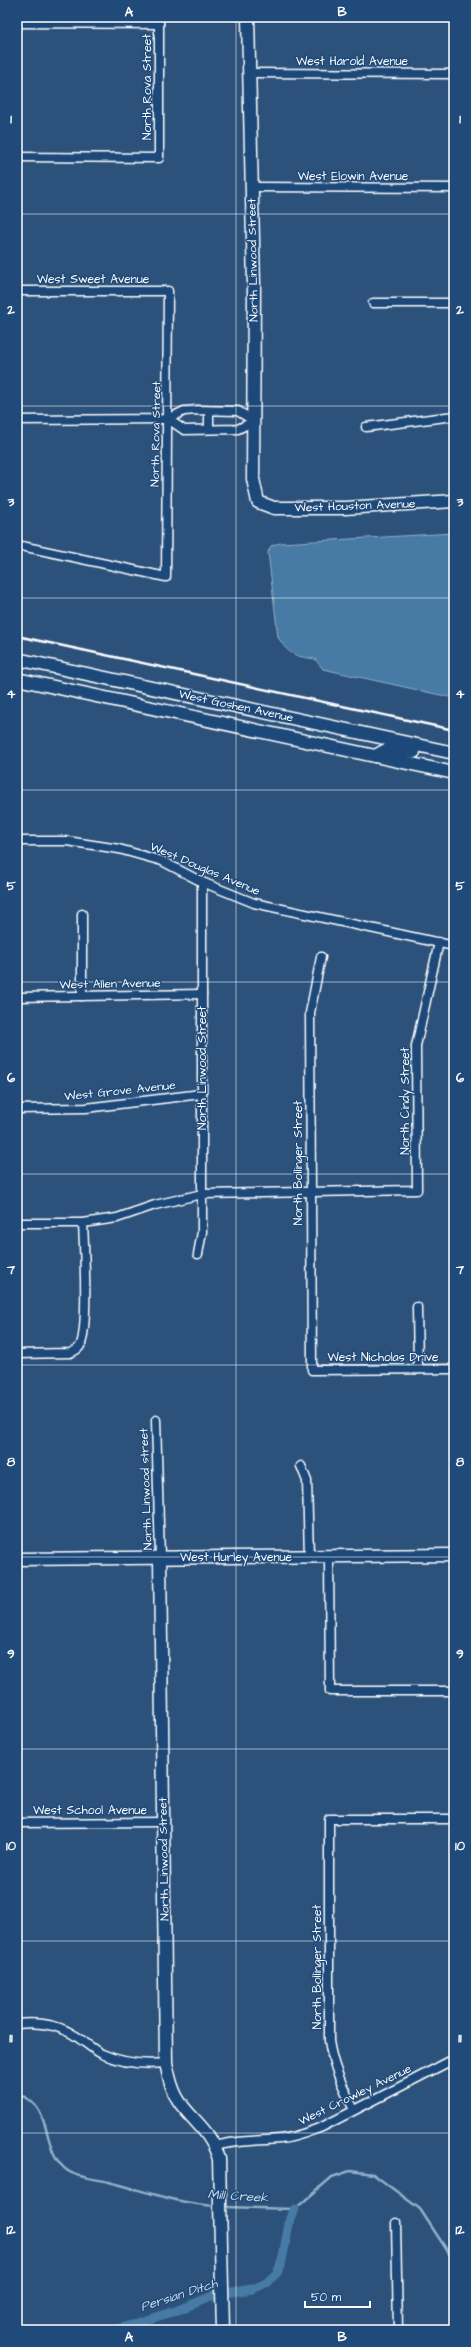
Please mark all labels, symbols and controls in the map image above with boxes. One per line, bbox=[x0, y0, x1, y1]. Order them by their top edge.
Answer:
text: A bbox=[125, 3, 134, 21]
text: B bbox=[337, 3, 347, 21]
street label: North Rova Street bbox=[139, 34, 156, 140]
street label: West Harold Avenue bbox=[296, 53, 409, 70]
text: 1 bbox=[10, 110, 12, 128]
text: 1 bbox=[459, 110, 461, 128]
street label: West Elowin Avenue bbox=[298, 168, 409, 185]
street label: North Linwood Street bbox=[243, 198, 263, 322]
street label: West Sweet Avenue bbox=[37, 271, 150, 288]
text: 2 bbox=[6, 301, 15, 319]
text: 2 bbox=[455, 301, 464, 319]
street label: North Rova Street bbox=[147, 381, 165, 487]
text: 3 bbox=[7, 493, 15, 511]
text: 3 bbox=[456, 493, 464, 511]
street label: West Houston Avenue bbox=[294, 495, 416, 517]
text: 4 bbox=[7, 685, 16, 703]
text: 4 bbox=[456, 685, 465, 703]
street label: West Goshen Avenue bbox=[177, 686, 295, 727]
street label: West Douglas Avenue bbox=[147, 838, 263, 901]
text: 5 bbox=[6, 877, 16, 895]
text: 5 bbox=[455, 877, 465, 895]
street label: West Allen Avenue bbox=[59, 975, 161, 993]
street label: North Linwood Street bbox=[194, 1006, 211, 1130]
street label: North Cindy Street bbox=[397, 1047, 415, 1155]
text: 6 bbox=[7, 1069, 16, 1087]
text: 6 bbox=[456, 1069, 465, 1087]
street label: West Grove Avenue bbox=[64, 1077, 177, 1105]
street label: North Bollinger Street bbox=[290, 1101, 308, 1225]
text: 7 bbox=[6, 1261, 16, 1279]
text: 7 bbox=[455, 1261, 465, 1279]
street label: West Nicholas Drive bbox=[328, 1349, 439, 1366]
street label: North Linwood street bbox=[135, 1428, 157, 1550]
text: 8 bbox=[7, 1453, 16, 1471]
text: 8 bbox=[456, 1453, 465, 1471]
street label: West Hurley Avenue bbox=[180, 1549, 293, 1567]
text: 9 bbox=[7, 1645, 15, 1663]
text: 9 bbox=[456, 1645, 464, 1663]
street label: North Linwood Street bbox=[154, 1797, 174, 1921]
street label: West School Avenue bbox=[33, 1802, 147, 1819]
text: 10 bbox=[6, 1837, 17, 1855]
text: 10 bbox=[455, 1837, 466, 1855]
street label: North Bollinger Street bbox=[309, 1905, 327, 2029]
text: 11 bbox=[9, 2029, 13, 2047]
text: 11 bbox=[458, 2029, 462, 2047]
street label: West Crowley Avenue bbox=[296, 2060, 415, 2131]
water label: Mill Creek bbox=[207, 2185, 270, 2207]
text: 12 bbox=[6, 2221, 16, 2239]
text: 12 bbox=[455, 2221, 465, 2239]
water label: Persian Ditch bbox=[138, 2274, 220, 2316]
scale bar bbox=[305, 2283, 370, 2309]
text: 50 m bbox=[311, 2289, 342, 2306]
text: A bbox=[125, 2328, 134, 2346]
text: B bbox=[337, 2328, 347, 2346]

